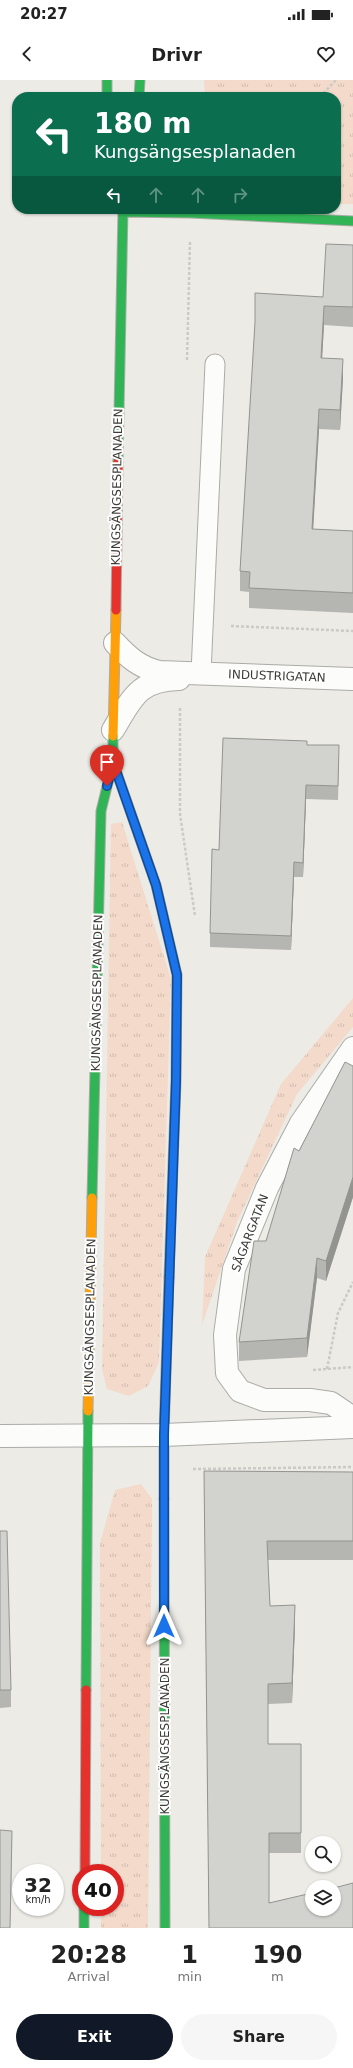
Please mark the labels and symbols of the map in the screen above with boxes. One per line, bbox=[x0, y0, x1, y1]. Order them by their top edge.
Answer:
street label: KUNGSÄNGSESPLANADEN bbox=[108, 408, 125, 566]
street label: INDUSTRIGATAN bbox=[228, 667, 326, 685]
pin bbox=[90, 745, 124, 786]
street label: KUNGSÄNGSESPLANADEN bbox=[88, 914, 105, 1072]
street label: SÅGARGATAN bbox=[228, 1192, 271, 1274]
street label: KUNGSÄNGSESPLANADEN bbox=[81, 1238, 98, 1396]
position arrow bbox=[143, 1605, 185, 1647]
street label: KUNGSÄNGSESPLANADEN bbox=[157, 1657, 172, 1815]
speed limit sign: 40 bbox=[72, 1864, 124, 1916]

